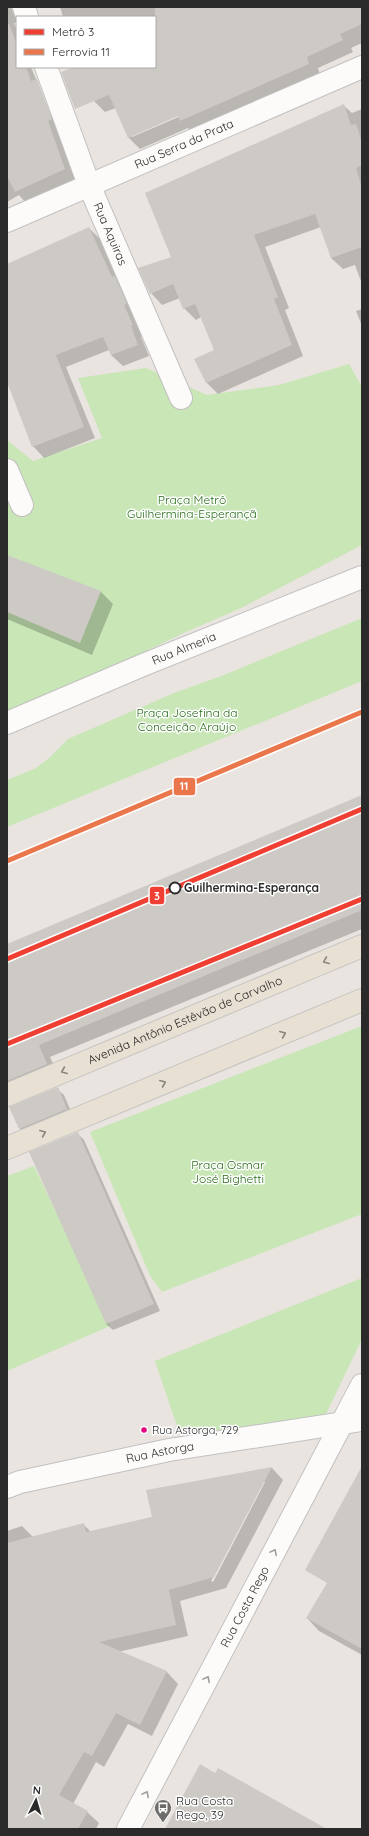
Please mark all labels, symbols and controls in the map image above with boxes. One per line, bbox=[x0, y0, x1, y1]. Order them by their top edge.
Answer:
legend bbox=[16, 16, 156, 68]
text: Metrô 3 bbox=[52, 24, 94, 39]
text: Ferrovia 11 bbox=[52, 44, 110, 59]
street label: Rua Serra da Prata bbox=[132, 116, 236, 172]
street label: Rua Aquiras bbox=[90, 200, 131, 268]
park label: Praça Metrô Guilhermina-Esperançã bbox=[127, 492, 257, 521]
street label: Rua Almeria bbox=[149, 628, 218, 668]
park label: Praça Josefina da Conceição Araújo bbox=[136, 705, 238, 734]
line badge: 11 bbox=[173, 777, 196, 796]
text: 11 bbox=[180, 779, 188, 793]
place label: Guilhermina-Esperança bbox=[184, 880, 319, 895]
marker: Guilhermina-Esperança bbox=[168, 881, 182, 895]
line badge: 3 bbox=[149, 886, 165, 905]
text: 3 bbox=[154, 889, 160, 903]
one-way arrow bbox=[323, 956, 330, 964]
street label: Avenida Antônio Estêvão de Carvalho bbox=[85, 972, 284, 1067]
one-way arrow bbox=[280, 1030, 287, 1038]
one-way arrow bbox=[61, 1066, 69, 1074]
one-way arrow bbox=[160, 1080, 167, 1088]
one-way arrow bbox=[39, 1130, 46, 1138]
park label: Praça Osmar José Bighetti bbox=[191, 1157, 265, 1186]
place label: Rua Astorga, 729 bbox=[152, 1423, 238, 1437]
marker: Rua Astorga, 729 bbox=[139, 1425, 149, 1435]
street label: Rua Astorga bbox=[124, 1438, 195, 1466]
one-way arrow bbox=[269, 1549, 277, 1556]
street label: Rua Costa Rego bbox=[217, 1563, 272, 1650]
one-way arrow bbox=[202, 1676, 210, 1684]
north arrow bbox=[16, 1780, 56, 1820]
text: N bbox=[32, 1783, 42, 1797]
one-way arrow bbox=[142, 1791, 149, 1799]
place label: Rua Costa Rego, 39 bbox=[176, 1793, 233, 1822]
bus stop icon: Rua Costa Rego, 39 bbox=[153, 1798, 173, 1823]

